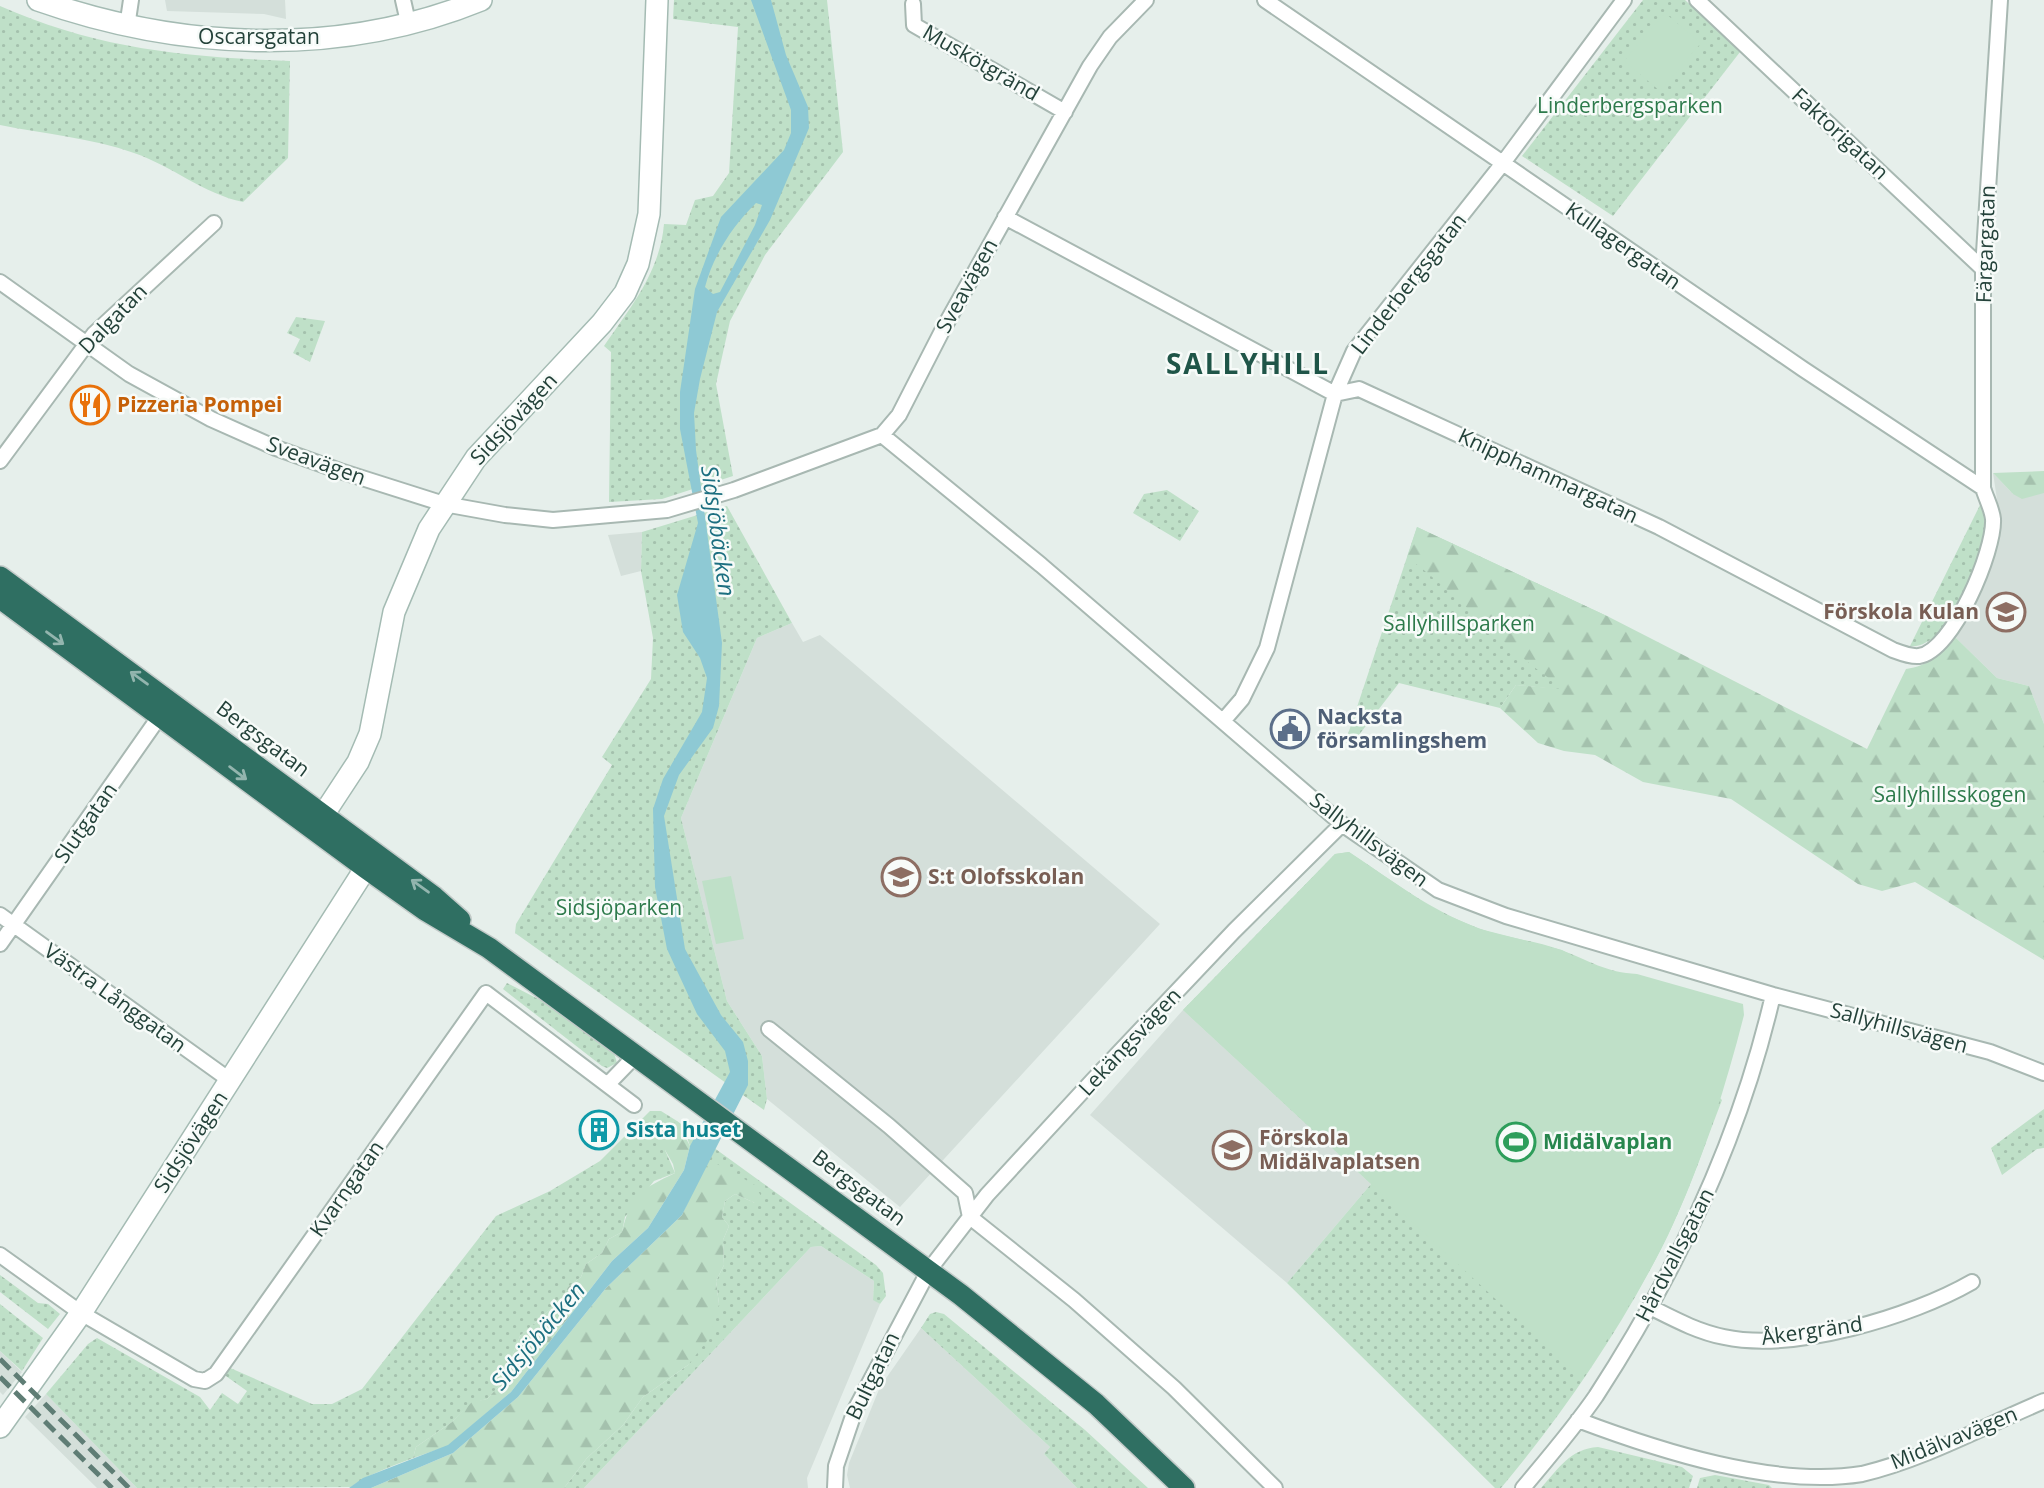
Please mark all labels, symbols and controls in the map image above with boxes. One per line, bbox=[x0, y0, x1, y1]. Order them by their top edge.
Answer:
street label: Muskötgränd bbox=[918, 17, 1045, 107]
street label: Oscarsgatan bbox=[198, 22, 320, 50]
street label: Faktorigatan bbox=[1786, 81, 1895, 185]
park label: Linderbergsparken bbox=[1537, 91, 1723, 119]
street label: Färgargatan bbox=[1969, 185, 2001, 303]
street label: Kullagergatan bbox=[1560, 195, 1687, 295]
street label: Linderbergsgatan bbox=[1344, 207, 1472, 360]
street label: Sveavägen bbox=[929, 233, 1004, 338]
street label: Dalgatan bbox=[72, 277, 153, 359]
district label: SALLYHILL bbox=[1166, 344, 1330, 382]
street label: Sidsjövägen bbox=[464, 366, 563, 470]
restaurant icon: Pizzeria Pompei bbox=[69, 384, 111, 426]
place label: Pizzeria Pompei bbox=[117, 390, 283, 418]
street label: Knipphammargatan bbox=[1454, 421, 1643, 529]
street label: Sveavägen bbox=[263, 429, 370, 491]
water label: Sidsjöbäcken bbox=[694, 463, 744, 598]
school or university icon: Förskola Kulan bbox=[1985, 591, 2027, 633]
place label: Förskola Kulan bbox=[1823, 597, 1979, 625]
park label: Sallyhillsparken bbox=[1383, 609, 1535, 637]
one-way arrow bbox=[45, 631, 64, 645]
one-way arrow bbox=[130, 671, 149, 685]
street label: Bergsgatan bbox=[211, 694, 316, 783]
place label: Nacksta församlingshem bbox=[1317, 702, 1487, 754]
public building icon: Nacksta församlingshem bbox=[1269, 708, 1311, 750]
one-way arrow bbox=[228, 765, 247, 780]
street label: Slutgatan bbox=[47, 777, 123, 868]
park label: Sallyhillsskogen bbox=[1874, 780, 2026, 808]
street label: Sallyhillsvägen bbox=[1305, 785, 1434, 893]
school or university icon: S:t Olofsskolan bbox=[880, 856, 922, 898]
place label: S:t Olofsskolan bbox=[928, 862, 1084, 890]
one-way arrow bbox=[411, 879, 430, 893]
park label: Sidsjöparken bbox=[556, 893, 682, 921]
street label: Västra Långgatan bbox=[39, 936, 192, 1058]
street label: Lekängsvägen bbox=[1072, 981, 1187, 1101]
street label: Sallyhillsvägen bbox=[1827, 995, 1971, 1059]
street label: Sidsjövägen bbox=[147, 1085, 233, 1198]
building icon: Sista huset bbox=[578, 1109, 620, 1151]
place label: Sista huset bbox=[626, 1115, 741, 1143]
sports icon: Midälvaplan bbox=[1495, 1121, 1537, 1163]
place label: Förskola Midälvaplatsen bbox=[1259, 1123, 1420, 1175]
place label: Midälvaplan bbox=[1543, 1127, 1672, 1155]
school or university icon: Förskola Midälvaplatsen bbox=[1211, 1129, 1253, 1171]
street label: Kvarngatan bbox=[303, 1135, 390, 1242]
street label: Bergsgatan bbox=[807, 1143, 912, 1232]
street label: Hårdvallsgatan bbox=[1628, 1183, 1720, 1326]
water label: Sidsjöbäcken bbox=[483, 1275, 592, 1396]
street label: Åkergränd bbox=[1759, 1309, 1864, 1351]
street label: Bultgatan bbox=[839, 1327, 905, 1424]
street label: Midälvavägen bbox=[1886, 1399, 2021, 1475]

